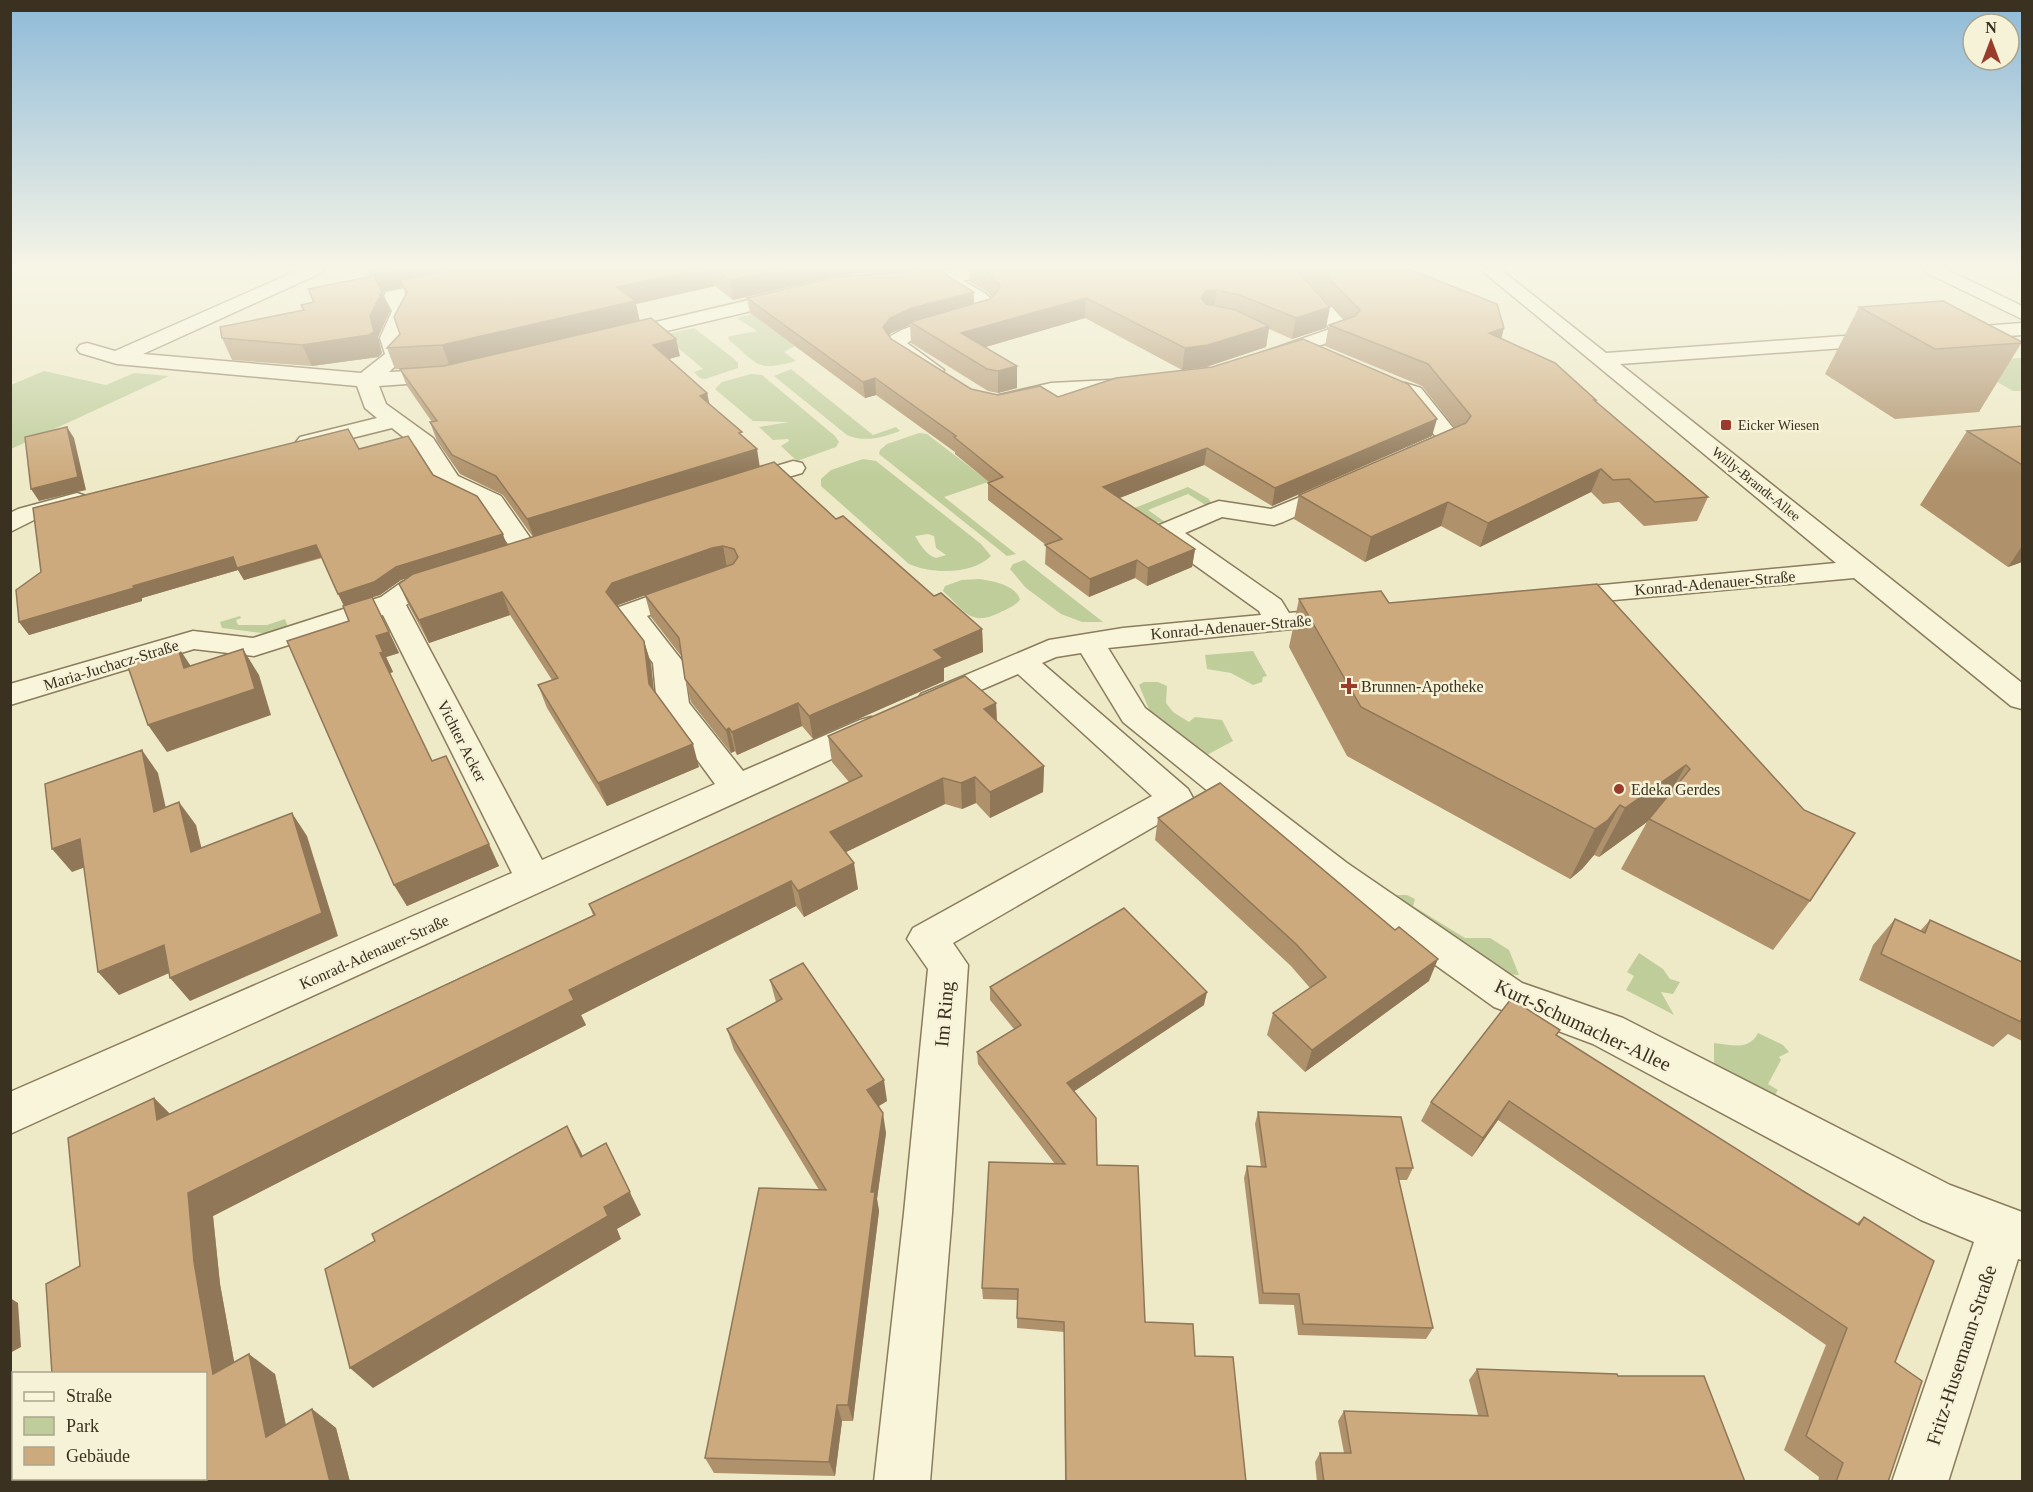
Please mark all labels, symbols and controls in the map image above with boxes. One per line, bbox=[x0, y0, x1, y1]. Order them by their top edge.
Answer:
north arrow bbox=[1961, 12, 2021, 72]
text: N bbox=[1985, 19, 1997, 36]
marker: Eicker Wiesen bbox=[1719, 418, 1733, 432]
place label: Eicker Wiesen bbox=[1738, 418, 1819, 433]
street label: Willy-Brandt-Allee bbox=[1709, 444, 1803, 524]
street label: Konrad-Adenauer-Straße bbox=[1634, 567, 1796, 599]
street label: Konrad-Adenauer-Straße bbox=[1150, 611, 1312, 643]
street label: Maria-Juchacz-Straße bbox=[41, 636, 181, 694]
place label: Brunnen-Apotheke bbox=[1361, 678, 1484, 696]
marker: Brunnen-Apotheke bbox=[1342, 679, 1356, 693]
street label: Vichter Acker bbox=[434, 697, 490, 785]
place label: Edeka Gerdes bbox=[1631, 781, 1720, 798]
marker: Edeka Gerdes bbox=[1612, 782, 1626, 796]
street label: Konrad-Adenauer-Straße bbox=[297, 911, 451, 993]
street label: Kurt-Schumacher-Allee bbox=[1491, 975, 1675, 1076]
street label: Im Ring bbox=[930, 980, 959, 1048]
street label: Fritz-Husemann-Straße bbox=[1922, 1262, 2001, 1448]
legend bbox=[12, 1372, 207, 1480]
text: Straße bbox=[66, 1386, 112, 1406]
text: Park bbox=[66, 1416, 99, 1436]
text: Gebäude bbox=[66, 1446, 130, 1466]

